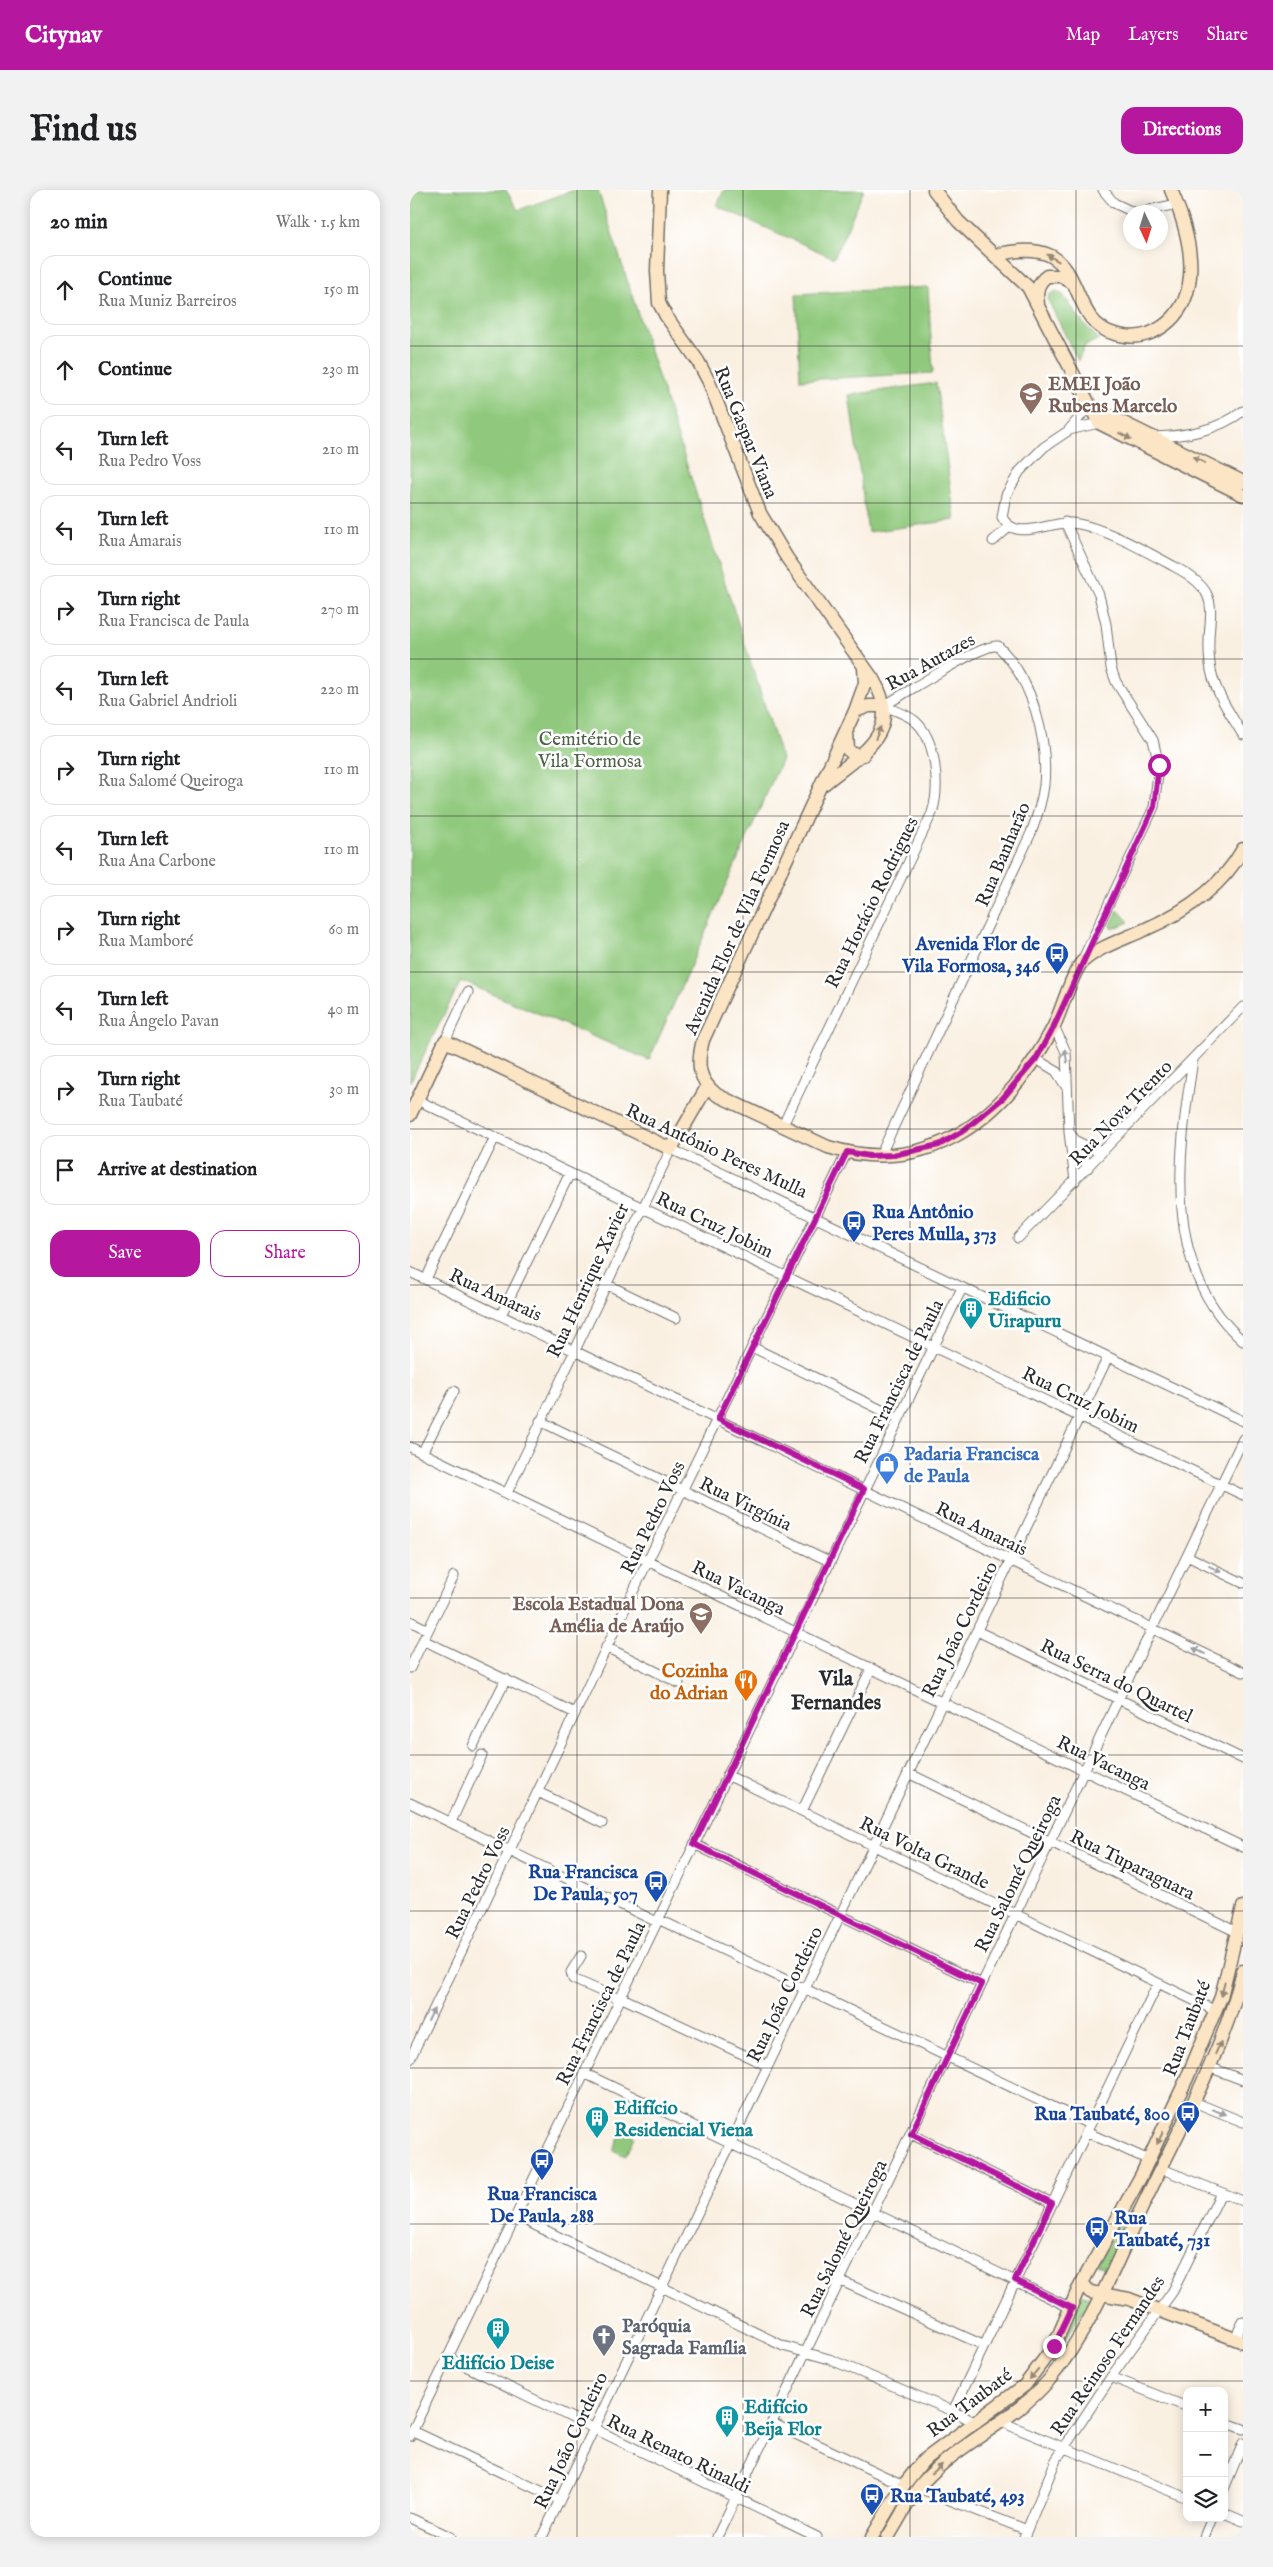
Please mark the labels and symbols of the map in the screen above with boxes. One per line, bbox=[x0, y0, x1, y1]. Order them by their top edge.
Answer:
north arrow bbox=[1123, 205, 1168, 250]
one-way arrow bbox=[1045, 254, 1060, 262]
street label: Rua Gaspar Viana bbox=[708, 363, 783, 503]
place label: EMEI João Rubens Marcelo bbox=[1048, 373, 1177, 419]
school or university icon: EMEI João Rubens Marcelo bbox=[1018, 381, 1044, 415]
one-way arrow bbox=[1118, 432, 1132, 440]
one-way arrow bbox=[1192, 456, 1207, 464]
street label: Rua Autazes bbox=[882, 628, 980, 697]
one-way arrow bbox=[874, 725, 882, 740]
park label: Cemitério de Vila Formosa bbox=[537, 728, 643, 774]
route start bbox=[1148, 754, 1171, 777]
street label: Rua Banharão bbox=[971, 799, 1037, 911]
street label: Rua Horácio Rodrigues bbox=[821, 813, 925, 993]
street label: Avenida Flor de Vila Formosa bbox=[679, 816, 796, 1040]
place label: Avenida Flor de Vila Formosa, 346 bbox=[901, 933, 1041, 979]
bus stop icon: Avenida Flor de Vila Formosa, 346 bbox=[1044, 941, 1070, 975]
one-way arrow bbox=[1061, 1047, 1069, 1063]
street label: Rua Nova Trento bbox=[1065, 1055, 1178, 1171]
street label: Rua Antônio Peres Mulla bbox=[621, 1099, 812, 1205]
street label: Rua Cruz Jobim bbox=[652, 1187, 777, 1265]
street label: Rua Henrique Xavier bbox=[542, 1200, 635, 1362]
place label: Rua Antônio Peres Mulla, 373 bbox=[872, 1201, 997, 1247]
bus stop icon: Rua Antônio Peres Mulla, 373 bbox=[841, 1209, 867, 1243]
street label: Rua Amarais bbox=[445, 1264, 545, 1328]
place label: Edificio Uirapuru bbox=[987, 1288, 1061, 1334]
street label: Rua Francisca de Paula bbox=[850, 1295, 950, 1468]
building icon: Edificio Uirapuru bbox=[958, 1296, 984, 1330]
street label: Rua Cruz Jobim bbox=[1018, 1362, 1143, 1440]
place label: Padaria Francisca de Paula bbox=[904, 1443, 1040, 1489]
shop icon: Padaria Francisca de Paula bbox=[874, 1451, 900, 1485]
street label: Rua Pedro Voss bbox=[616, 1458, 691, 1578]
street label: Rua Virgínia bbox=[695, 1472, 796, 1538]
street label: Rua Amarais bbox=[931, 1497, 1031, 1562]
street label: Rua Vacanga bbox=[687, 1556, 789, 1622]
street label: Rua João Cordeiro bbox=[917, 1558, 1004, 1702]
one-way arrow bbox=[1208, 1565, 1222, 1573]
place label: Escola Estadual Dona Amélia de Araújo bbox=[512, 1593, 685, 1639]
school or university icon: Escola Estadual Dona Amélia de Araújo bbox=[688, 1601, 714, 1635]
street label: Rua Serra do Quartel bbox=[1036, 1634, 1197, 1730]
one-way arrow bbox=[1192, 1646, 1206, 1654]
place label: Cozinha do Adrian bbox=[650, 1660, 729, 1706]
district label: Vila Fernandes bbox=[791, 1666, 881, 1717]
restaurant icon: Cozinha do Adrian bbox=[733, 1668, 759, 1702]
street label: Rua Vacanga bbox=[1052, 1731, 1154, 1797]
street label: Rua Salomé Queiroga bbox=[970, 1790, 1068, 1957]
street label: Rua Volta Grande bbox=[855, 1812, 993, 1896]
street label: Rua Pedro Voss bbox=[441, 1823, 516, 1943]
street label: Rua Tuparaguara bbox=[1066, 1825, 1199, 1907]
place label: Rua Francisca De Paula, 507 bbox=[528, 1861, 639, 1907]
bus stop icon: Rua Francisca De Paula, 507 bbox=[643, 1869, 669, 1903]
street label: Rua Francisca de Paula bbox=[552, 1917, 652, 2090]
street label: Rua João Cordeiro bbox=[742, 1923, 829, 2067]
street label: Rua Taubaté bbox=[1159, 1977, 1217, 2080]
one-way arrow bbox=[1219, 1981, 1227, 1996]
one-way arrow bbox=[427, 2008, 435, 2022]
one-way arrow bbox=[1214, 2041, 1222, 2055]
place label: Edifício Residencial Viena bbox=[614, 2097, 754, 2143]
bus stop icon: Rua Taubaté, 800 bbox=[1175, 2100, 1201, 2134]
place label: Rua Taubaté, 800 bbox=[1034, 2103, 1170, 2127]
building icon: Edifício Residencial Viena bbox=[584, 2105, 610, 2139]
one-way arrow bbox=[1212, 2108, 1227, 2116]
one-way arrow bbox=[1155, 2131, 1163, 2145]
bus stop icon: Rua Francisca De Paula, 288 bbox=[529, 2147, 555, 2181]
street label: Rua Salomé Queiroga bbox=[796, 2155, 894, 2322]
place label: Rua Francisca De Paula, 288 bbox=[487, 2183, 598, 2229]
place label: Rua Taubaté, 731 bbox=[1113, 2207, 1210, 2253]
bus stop icon: Rua Taubaté, 731 bbox=[1084, 2215, 1110, 2249]
street label: Rua Reinoso Fernandes bbox=[1046, 2272, 1171, 2441]
place label: Paróquia Sagrada Família bbox=[622, 2315, 747, 2361]
building icon: Edifício Deise bbox=[485, 2316, 511, 2350]
church icon: Paróquia Sagrada Família bbox=[591, 2323, 617, 2357]
route end bbox=[1043, 2335, 1066, 2358]
place label: Edifício Deise bbox=[442, 2352, 554, 2376]
street label: Rua Taubaté bbox=[923, 2364, 1018, 2443]
one-way arrow bbox=[1029, 2367, 1040, 2380]
street label: Rua João Cordeiro bbox=[530, 2368, 614, 2513]
place label: Edifício Beija Flor bbox=[744, 2396, 823, 2442]
building icon: Edifício Beija Flor bbox=[714, 2404, 740, 2438]
street label: Rua Renato Rinaldi bbox=[602, 2410, 754, 2500]
one-way arrow bbox=[930, 2464, 943, 2475]
bus stop icon: Rua Taubaté, 493 bbox=[859, 2482, 885, 2516]
place label: Rua Taubaté, 493 bbox=[890, 2485, 1025, 2509]

